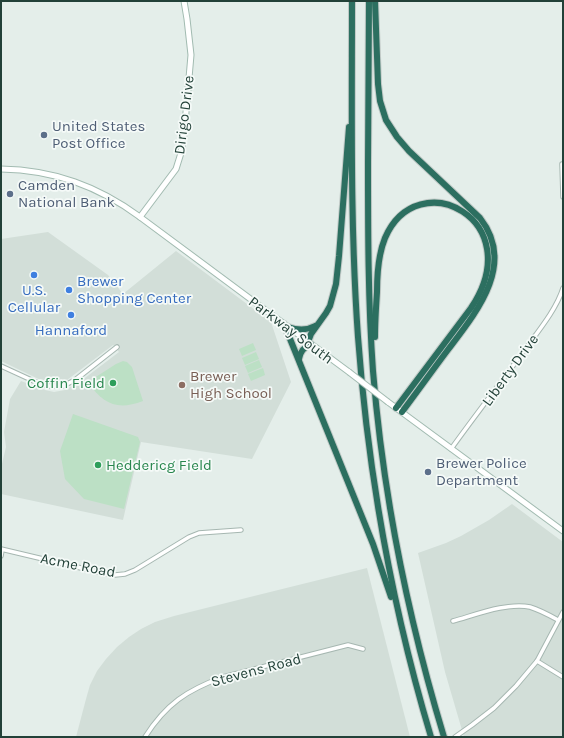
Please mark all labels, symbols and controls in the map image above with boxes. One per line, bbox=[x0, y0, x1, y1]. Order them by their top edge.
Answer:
street label: Dirigo Drive bbox=[170, 74, 198, 156]
place label: United States Post Office bbox=[52, 117, 145, 152]
marker: United States Post Office bbox=[39, 130, 49, 140]
place label: Camden National Bank bbox=[18, 176, 115, 211]
marker: Camden National Bank bbox=[5, 189, 15, 199]
marker: U.S. Cellular bbox=[29, 270, 39, 280]
place label: Brewer Shopping Center bbox=[77, 272, 192, 307]
place label: U.S. Cellular bbox=[8, 281, 61, 316]
marker: Brewer Shopping Center bbox=[64, 285, 74, 295]
street label: Parkway South bbox=[245, 292, 337, 368]
marker: Hannaford bbox=[66, 310, 76, 320]
place label: Hannaford bbox=[35, 321, 107, 339]
street label: Liberty Drive bbox=[478, 330, 542, 410]
place label: Brewer High School bbox=[190, 367, 272, 402]
place label: Coffin Field bbox=[27, 374, 105, 392]
marker: Coffin Field bbox=[108, 378, 118, 388]
marker: Brewer High School bbox=[177, 380, 187, 390]
place label: Brewer Police Department bbox=[436, 454, 527, 489]
place label: Heddericg Field bbox=[106, 456, 212, 474]
marker: Heddericg Field bbox=[93, 460, 103, 470]
marker: Brewer Police Department bbox=[423, 467, 433, 477]
street label: Acme Road bbox=[39, 549, 117, 581]
street label: Stevens Road bbox=[209, 649, 303, 691]

